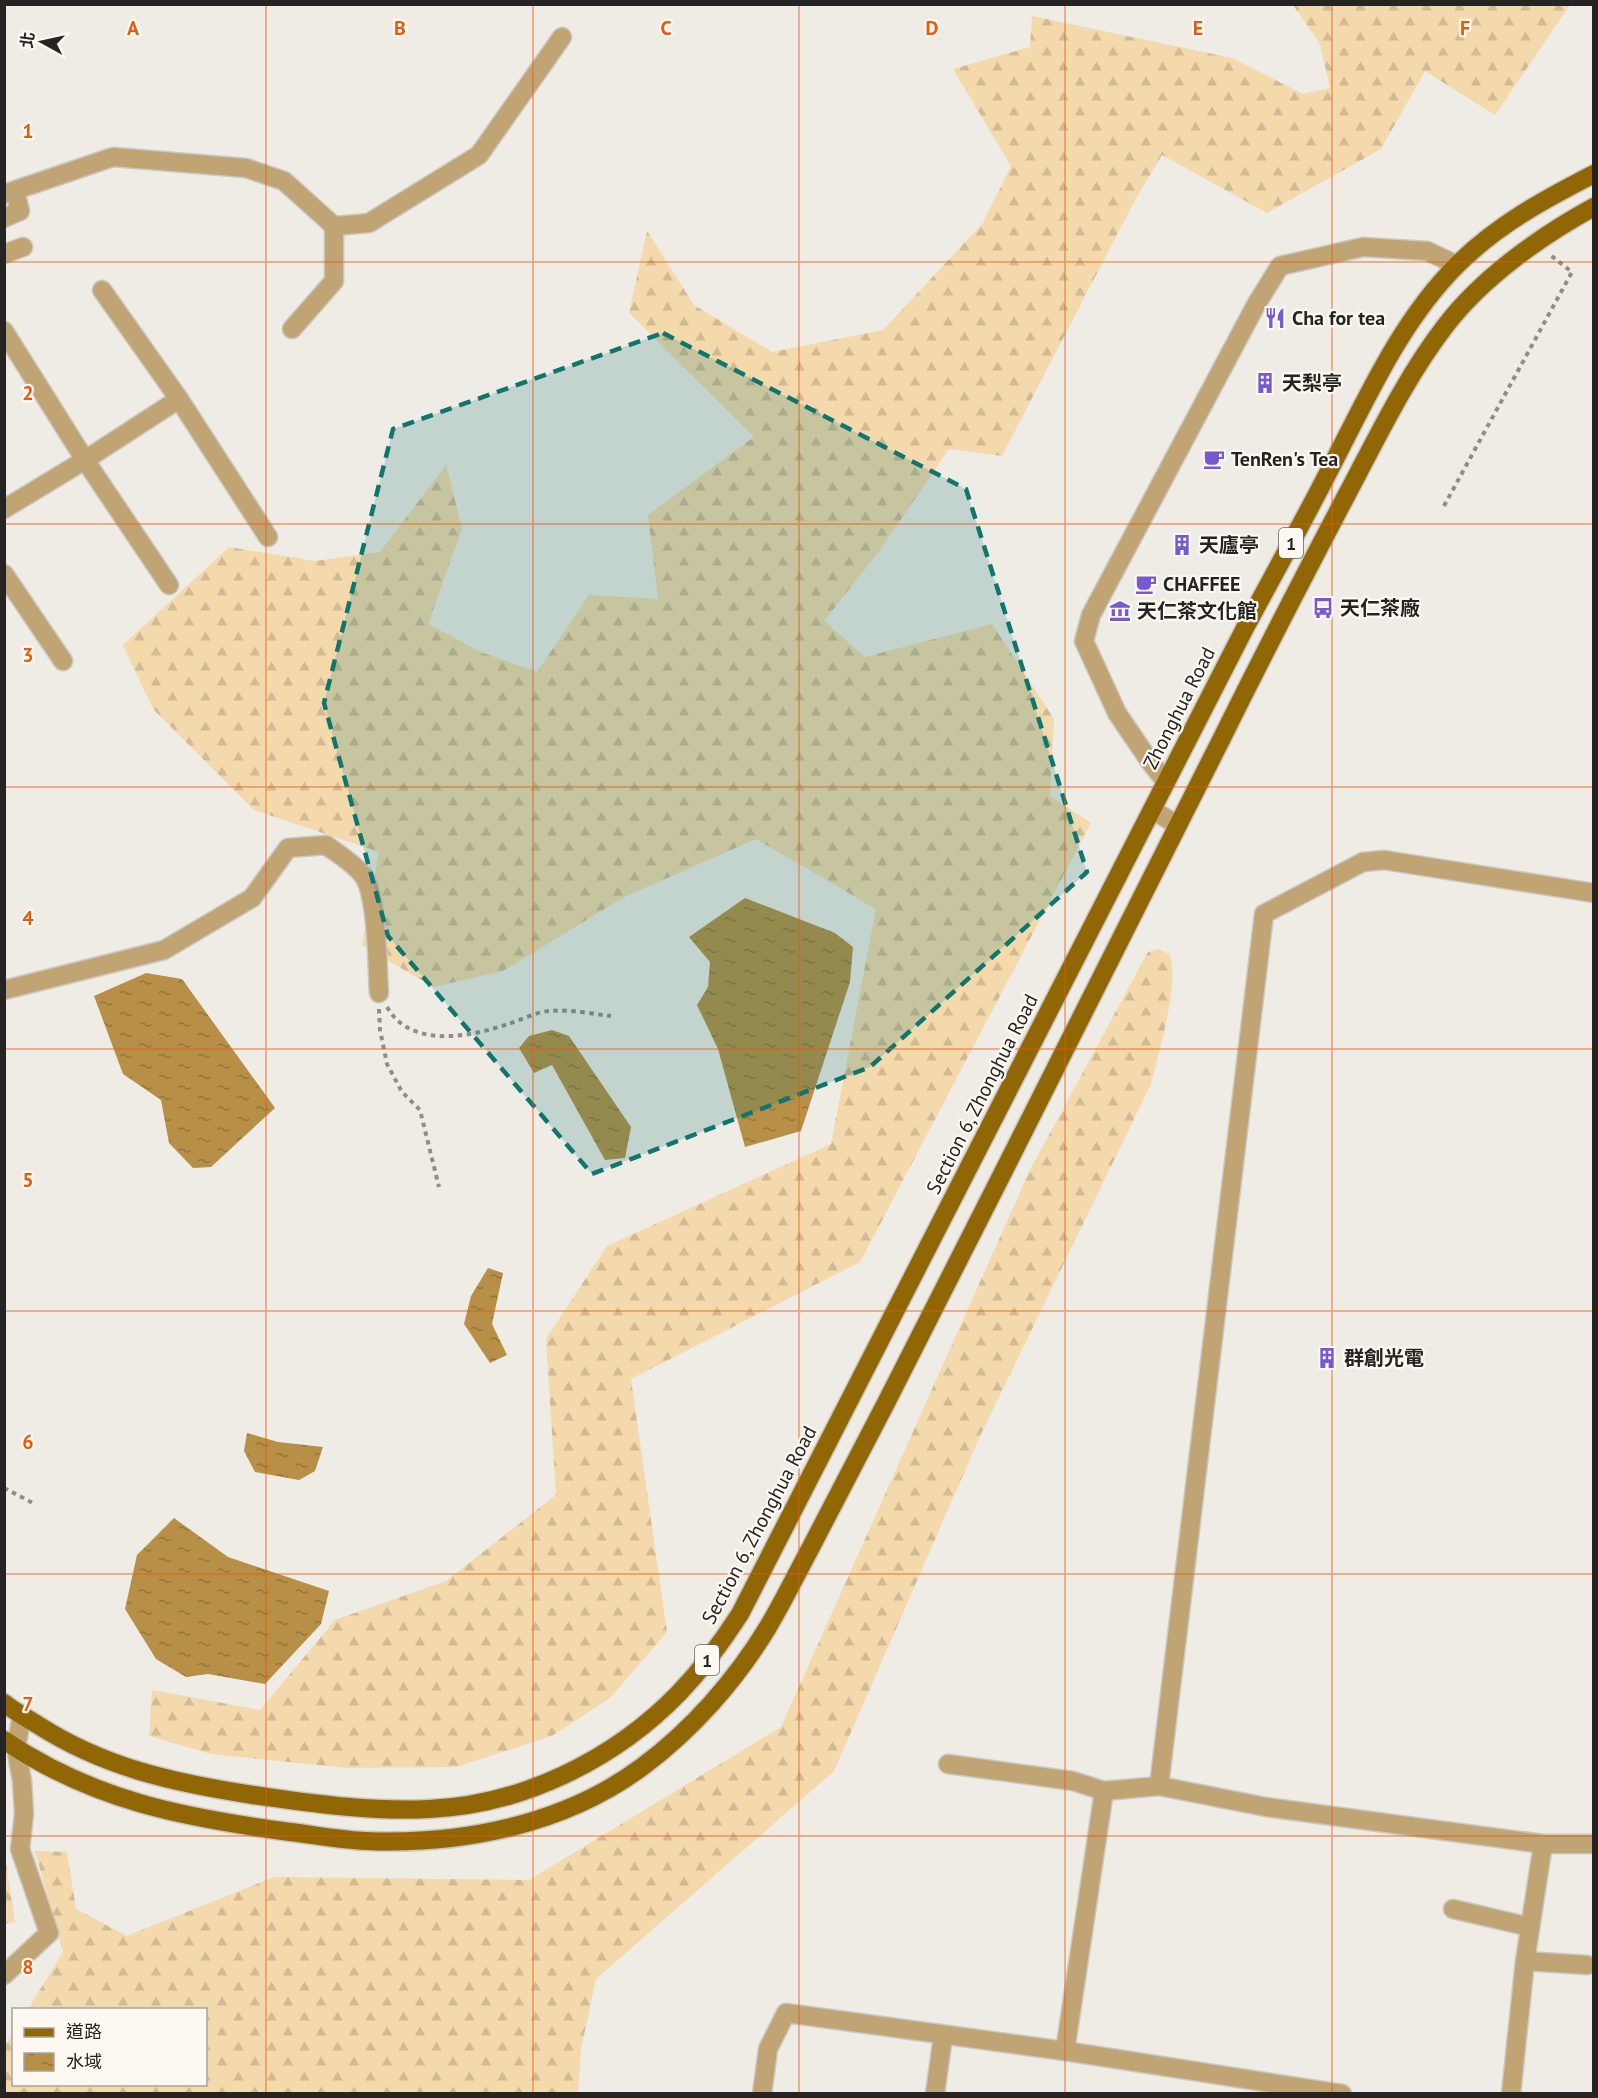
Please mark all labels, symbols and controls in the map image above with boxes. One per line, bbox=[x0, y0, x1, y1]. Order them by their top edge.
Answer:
north arrow bbox=[12, 12, 72, 72]
text: A bbox=[127, 15, 140, 41]
text: B bbox=[394, 15, 406, 41]
text: C bbox=[660, 15, 672, 41]
text: D bbox=[926, 15, 939, 41]
text: E bbox=[1193, 15, 1203, 41]
text: F bbox=[1460, 15, 1470, 41]
text: 北 bbox=[16, 31, 38, 49]
text: 1 bbox=[22, 118, 34, 144]
place label: Cha for tea bbox=[1292, 305, 1385, 331]
restaurant icon: Cha for tea bbox=[1263, 306, 1287, 330]
place label: 天梨亭 bbox=[1282, 370, 1342, 396]
building icon: 天梨亭 bbox=[1253, 371, 1277, 395]
text: 2 bbox=[22, 380, 34, 406]
place label: TenRen's Tea bbox=[1231, 446, 1338, 472]
cafe icon: TenRen's Tea bbox=[1202, 447, 1226, 471]
road number: 1 bbox=[1279, 528, 1303, 558]
place label: 天廬亭 bbox=[1199, 532, 1259, 558]
building icon: 天廬亭 bbox=[1170, 533, 1194, 557]
place label: CHAFFEE bbox=[1163, 571, 1241, 597]
cafe icon: CHAFFEE bbox=[1134, 572, 1158, 596]
place label: 天仁茶廠 bbox=[1340, 595, 1420, 621]
bus stop icon: 天仁茶廠 bbox=[1311, 596, 1335, 620]
place label: 天仁茶文化館 bbox=[1137, 598, 1257, 624]
museum icon: 天仁茶文化館 bbox=[1108, 599, 1132, 623]
text: 3 bbox=[22, 642, 34, 668]
street label: Zhonghua Road bbox=[1137, 643, 1221, 773]
text: 4 bbox=[22, 905, 34, 931]
street label: Section 6, Zhonghua Road bbox=[920, 990, 1044, 1198]
text: 5 bbox=[22, 1167, 34, 1193]
place label: 群創光電 bbox=[1344, 1345, 1424, 1371]
building icon: 群創光電 bbox=[1315, 1346, 1339, 1370]
street label: Section 6, Zhonghua Road bbox=[696, 1421, 822, 1629]
text: 6 bbox=[22, 1429, 34, 1455]
road number: 1 bbox=[695, 1645, 719, 1675]
text: 7 bbox=[22, 1691, 34, 1717]
text: 8 bbox=[22, 1954, 34, 1980]
legend bbox=[12, 2008, 207, 2086]
text: 道路 bbox=[66, 2020, 102, 2043]
text: 水域 bbox=[66, 2050, 102, 2073]

